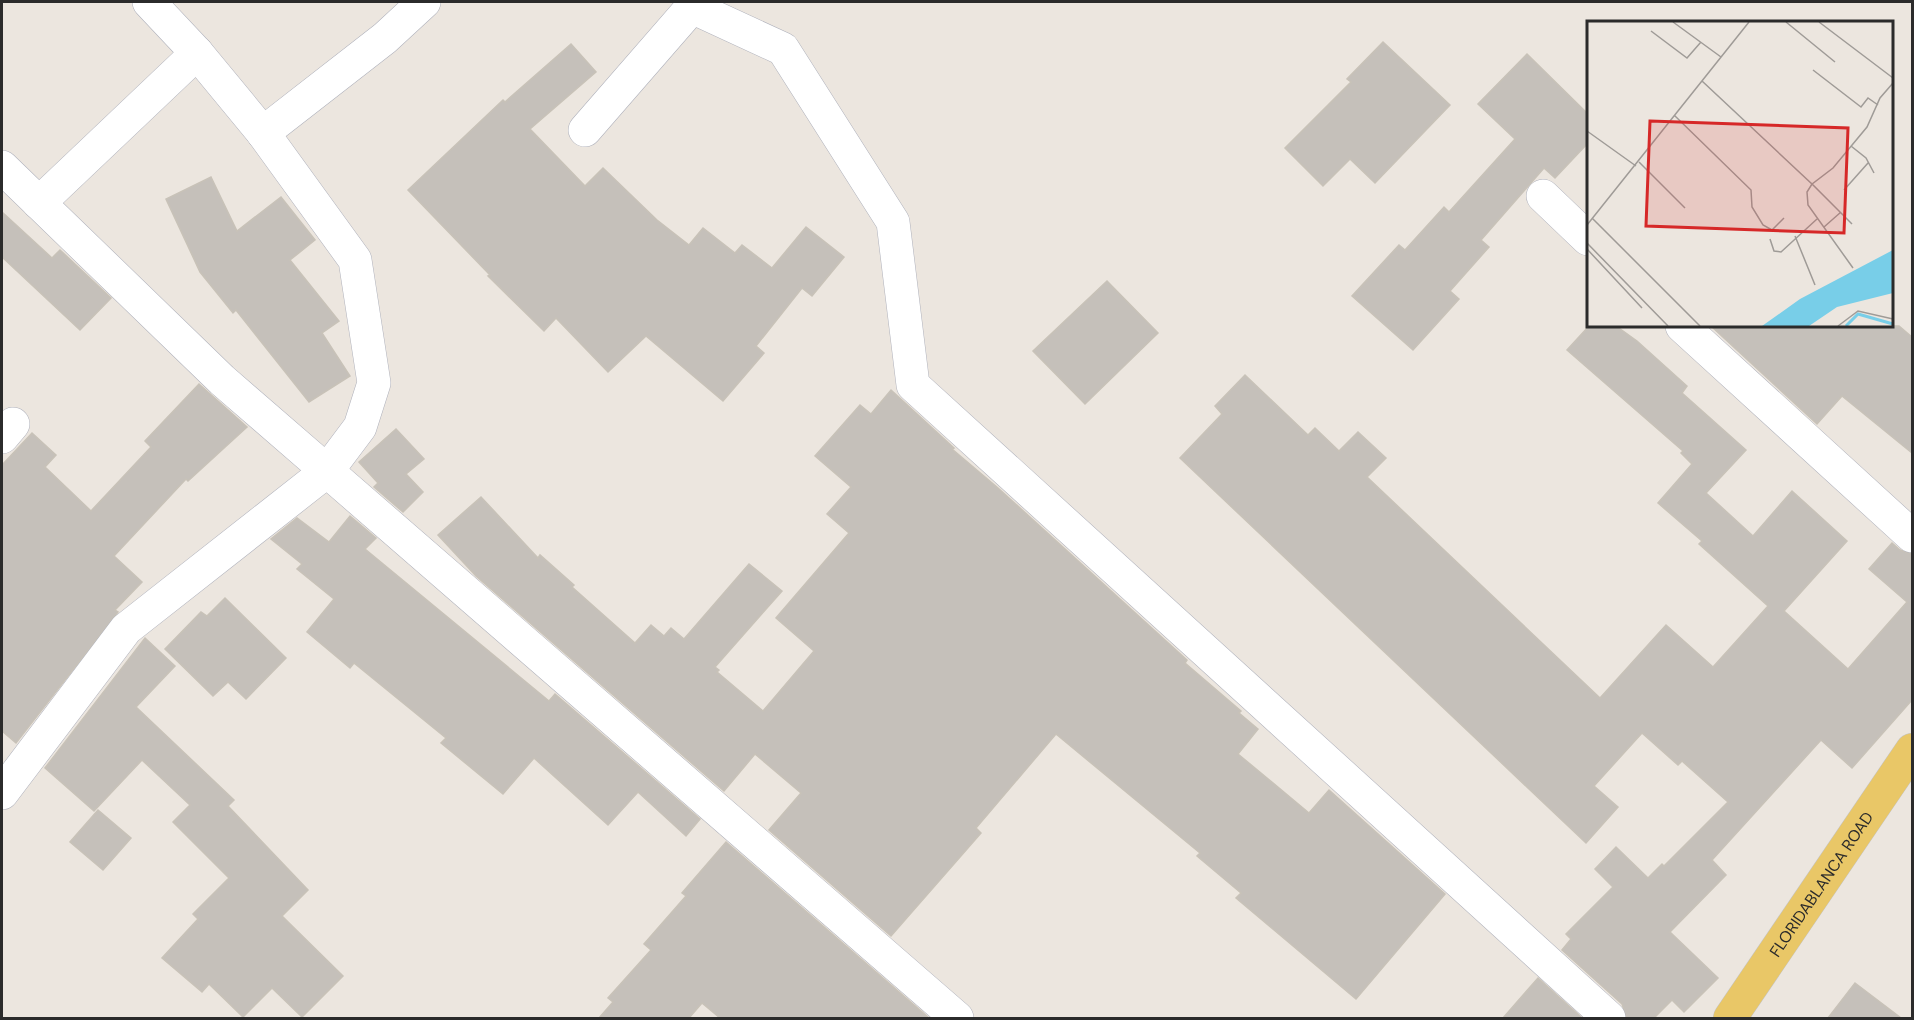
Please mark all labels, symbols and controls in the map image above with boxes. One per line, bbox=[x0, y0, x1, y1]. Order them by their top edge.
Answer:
inset map bbox=[1587, 21, 1893, 327]
street label: FLORIDABLANCA ROAD bbox=[1764, 807, 1878, 961]

